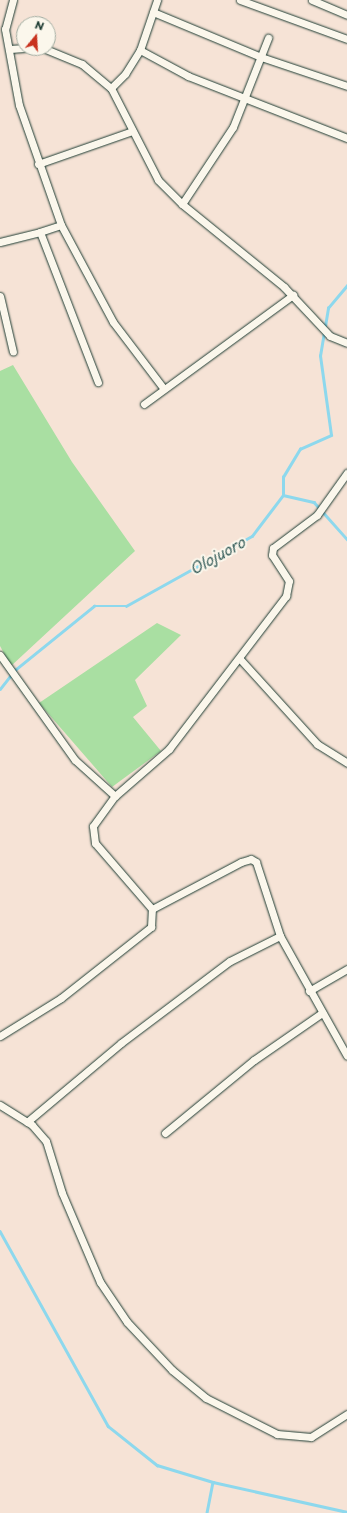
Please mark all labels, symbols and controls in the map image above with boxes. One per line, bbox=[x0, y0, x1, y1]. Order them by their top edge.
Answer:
north arrow bbox=[16, 16, 56, 56]
text: N bbox=[33, 16, 46, 34]
water label: Olojuoro bbox=[186, 532, 248, 578]

